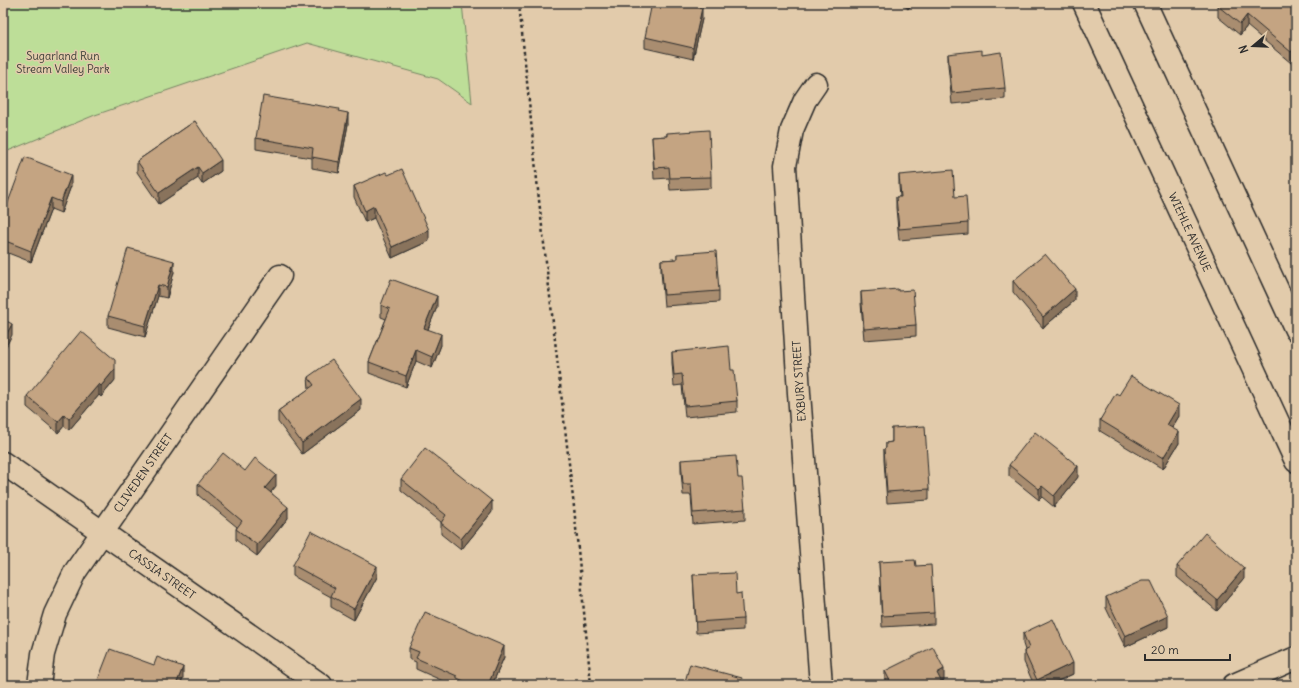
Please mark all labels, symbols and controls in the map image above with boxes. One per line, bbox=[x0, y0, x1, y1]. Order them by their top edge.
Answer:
north arrow bbox=[1233, 26, 1273, 66]
text: N bbox=[1236, 43, 1251, 55]
park label: Sugarland Run Stream Valley Park bbox=[16, 49, 110, 76]
street label: WIEHLE AVENUE bbox=[1166, 190, 1214, 274]
street label: EXBURY STREET bbox=[789, 340, 809, 422]
street label: CLIVEDEN STREET bbox=[110, 431, 176, 515]
street label: CASSIA STREET bbox=[126, 546, 198, 602]
scale bar bbox=[1145, 636, 1230, 662]
text: 20 m bbox=[1151, 642, 1179, 657]

